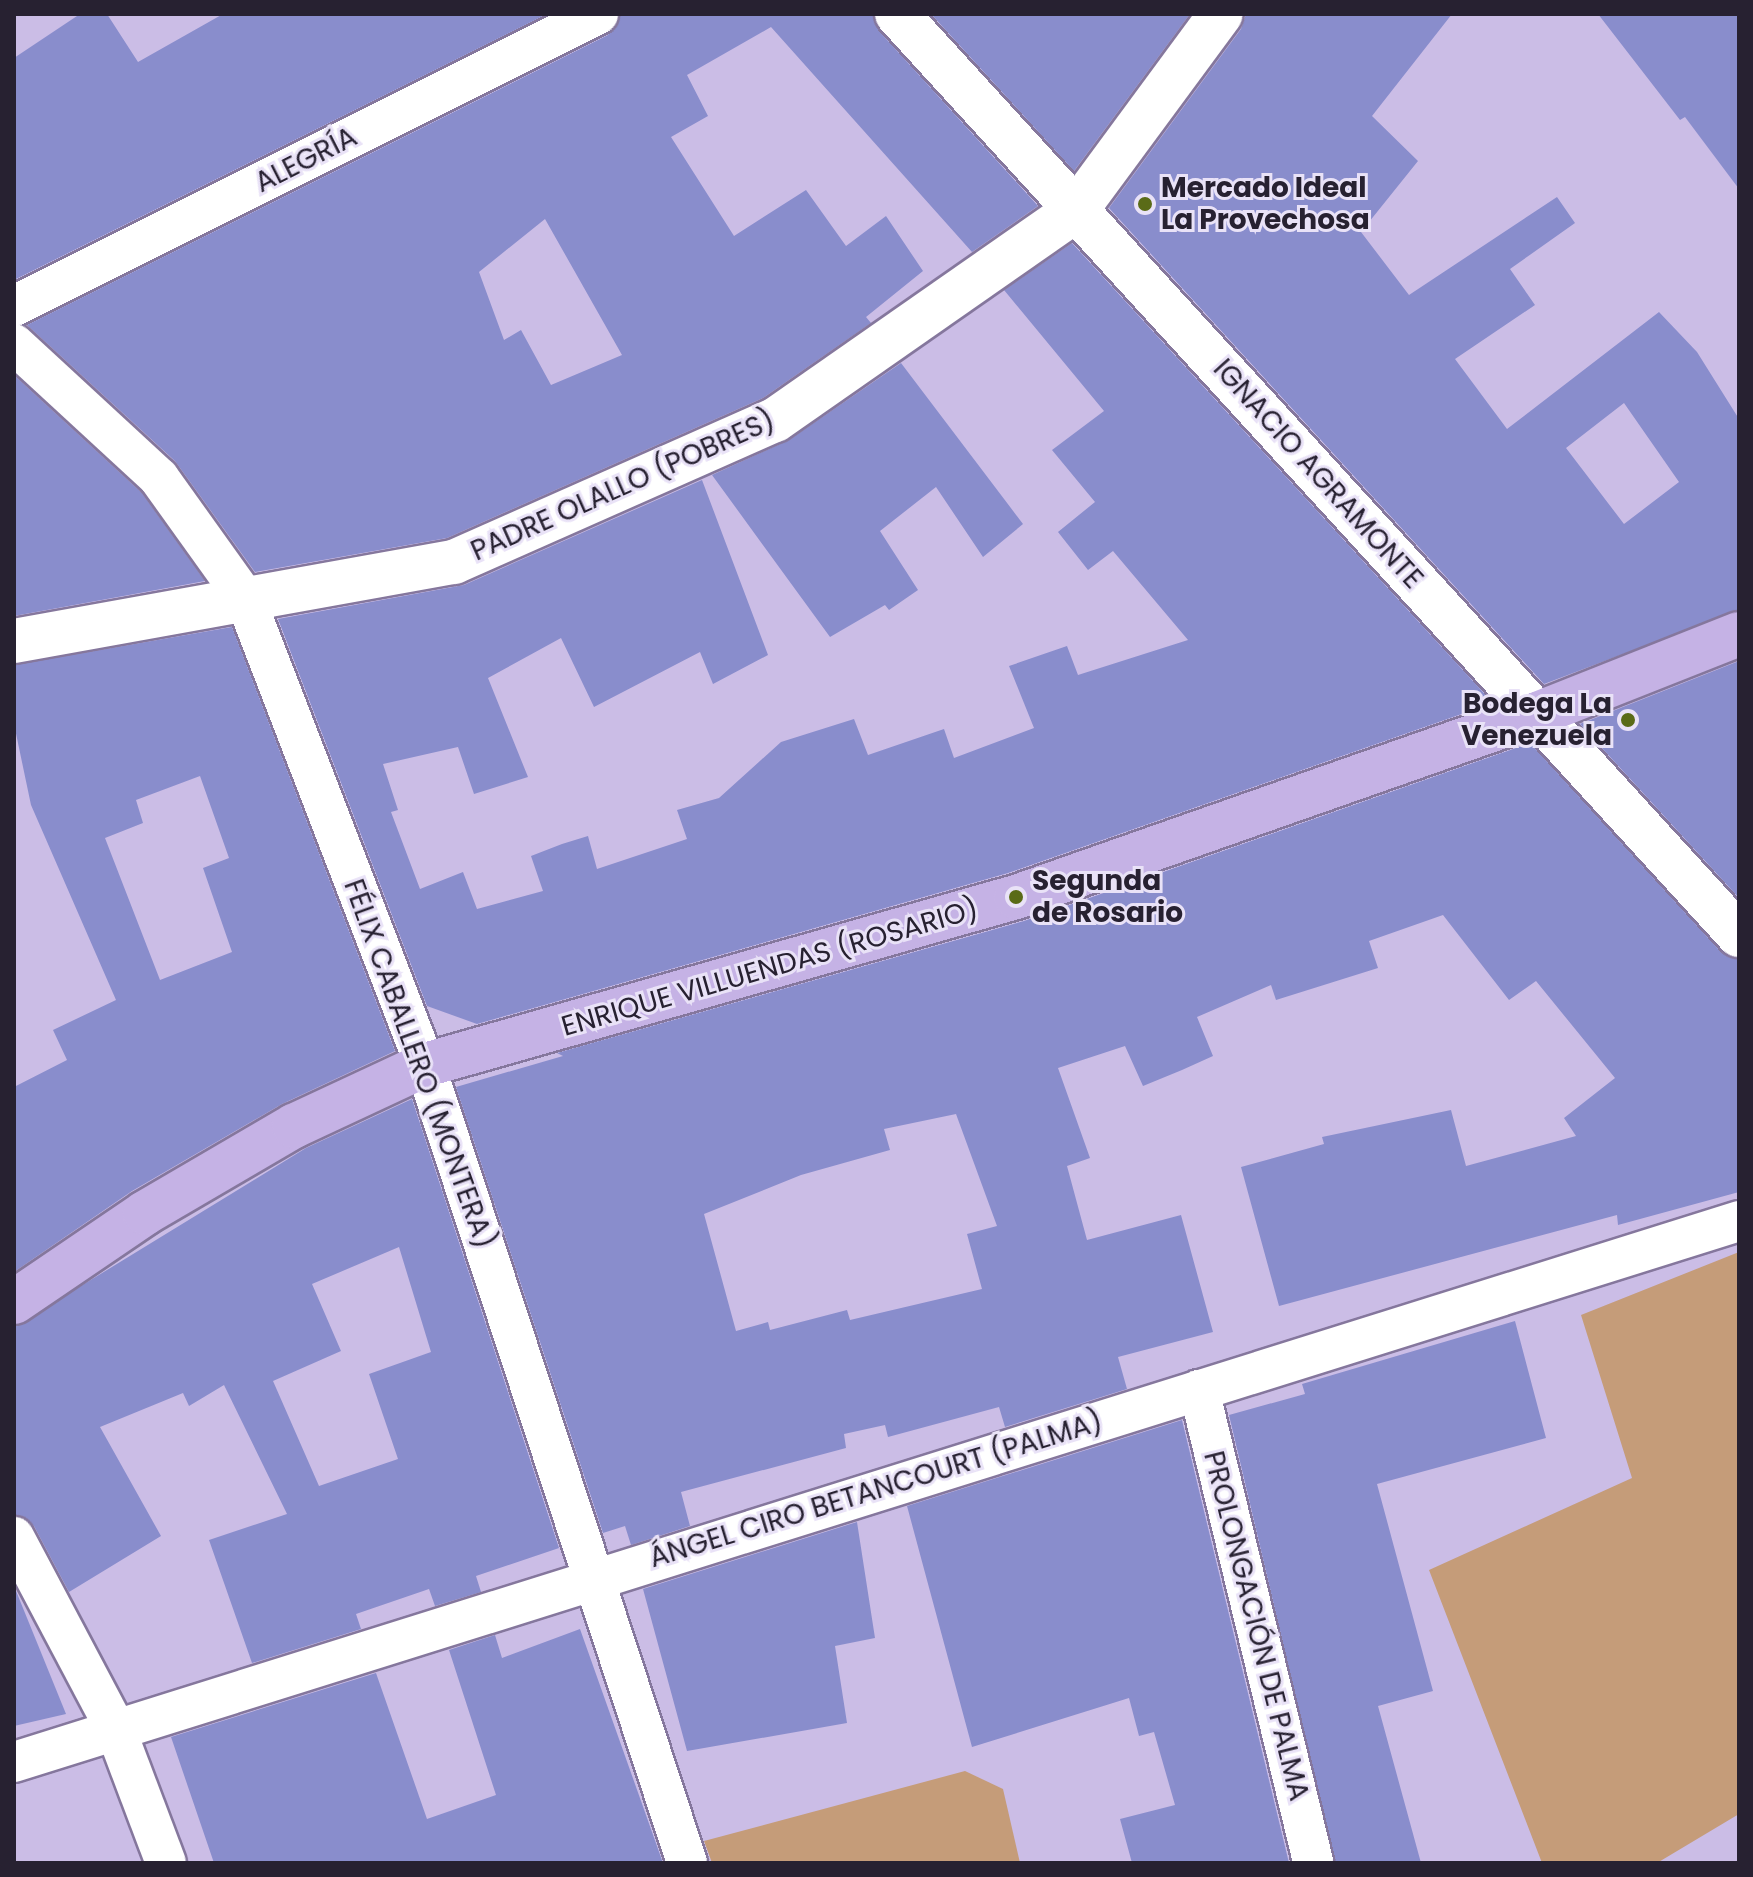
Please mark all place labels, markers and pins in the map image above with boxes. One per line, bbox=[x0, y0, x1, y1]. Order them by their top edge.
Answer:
place label: Mercado Ideal La Provechosa bbox=[1161, 171, 1370, 237]
marker: Mercado Ideal La Provechosa bbox=[1136, 195, 1154, 213]
place label: Bodega La Venezuela bbox=[1461, 687, 1612, 753]
marker: Bodega La Venezuela bbox=[1619, 711, 1637, 729]
place label: Segunda de Rosario bbox=[1032, 864, 1183, 930]
marker: Segunda de Rosario bbox=[1007, 888, 1025, 906]

